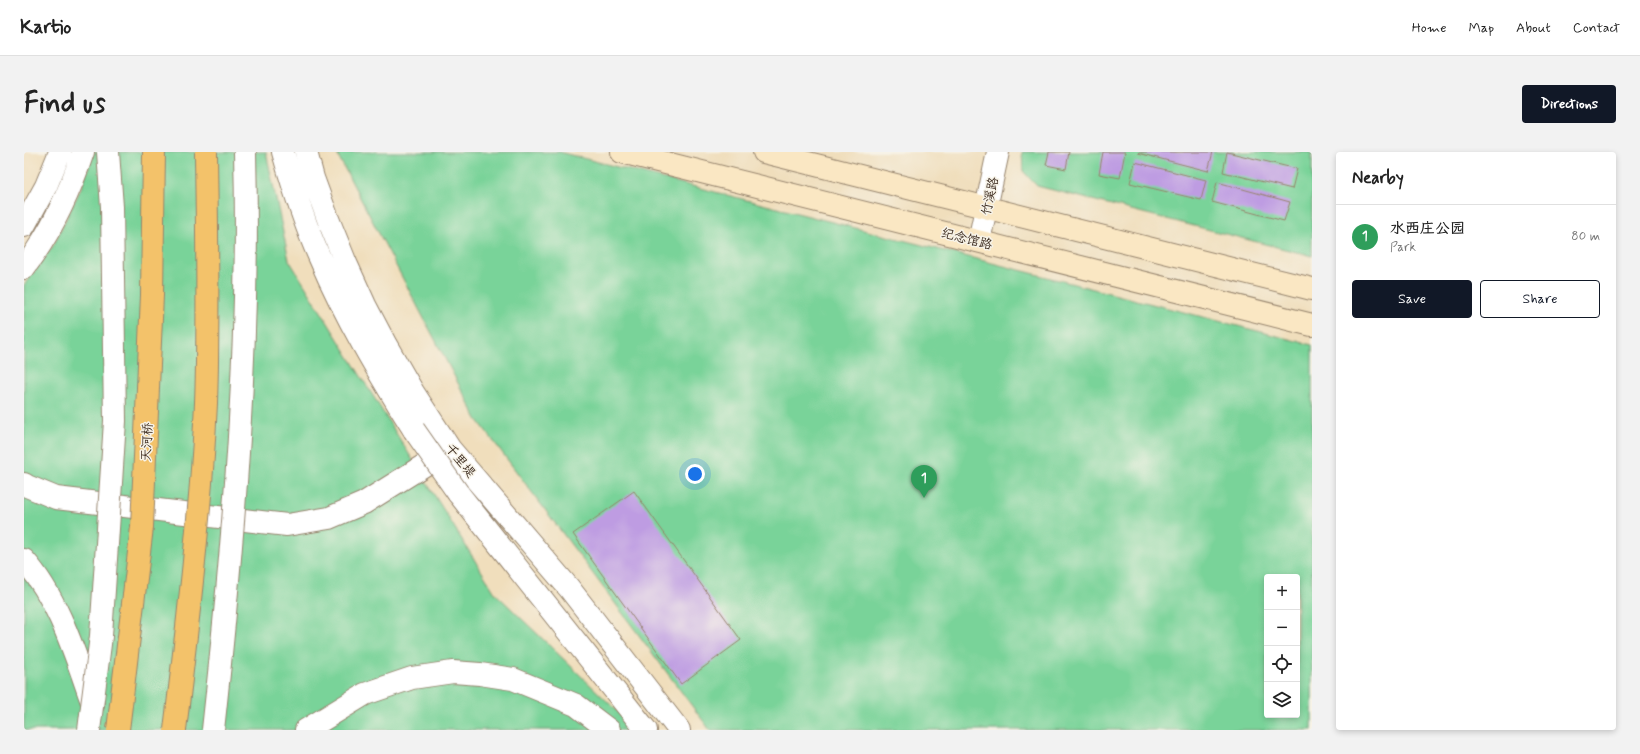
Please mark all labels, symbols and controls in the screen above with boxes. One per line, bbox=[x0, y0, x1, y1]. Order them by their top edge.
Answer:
text: Kartio bbox=[20, 15, 71, 40]
text: Home bbox=[1412, 19, 1446, 37]
text: Map bbox=[1468, 19, 1494, 37]
text: About bbox=[1516, 19, 1551, 37]
text: Contact bbox=[1573, 19, 1620, 37]
button: Directions bbox=[1522, 85, 1616, 123]
text: Find us bbox=[24, 86, 105, 123]
text: Nearby bbox=[1352, 167, 1404, 189]
street label: 竹溪路 bbox=[978, 175, 1003, 217]
text: 水西庄公园 bbox=[1390, 219, 1465, 239]
street label: 纪念馆路 bbox=[939, 225, 994, 254]
text: 1 bbox=[1362, 228, 1368, 245]
text: 80 m bbox=[1571, 228, 1600, 245]
text: Park bbox=[1390, 239, 1416, 256]
button: Save bbox=[1352, 280, 1472, 318]
button: Share bbox=[1480, 280, 1600, 318]
street label: 天河桥 bbox=[138, 422, 157, 462]
street label: 千里堤 bbox=[441, 440, 479, 481]
your location bbox=[685, 464, 705, 484]
pin: 1 bbox=[911, 465, 937, 498]
map controls bbox=[1264, 574, 1300, 718]
button: + bbox=[1264, 574, 1300, 610]
button: − bbox=[1264, 610, 1300, 646]
button: locate bbox=[1264, 646, 1300, 682]
button: layers bbox=[1264, 682, 1300, 718]

